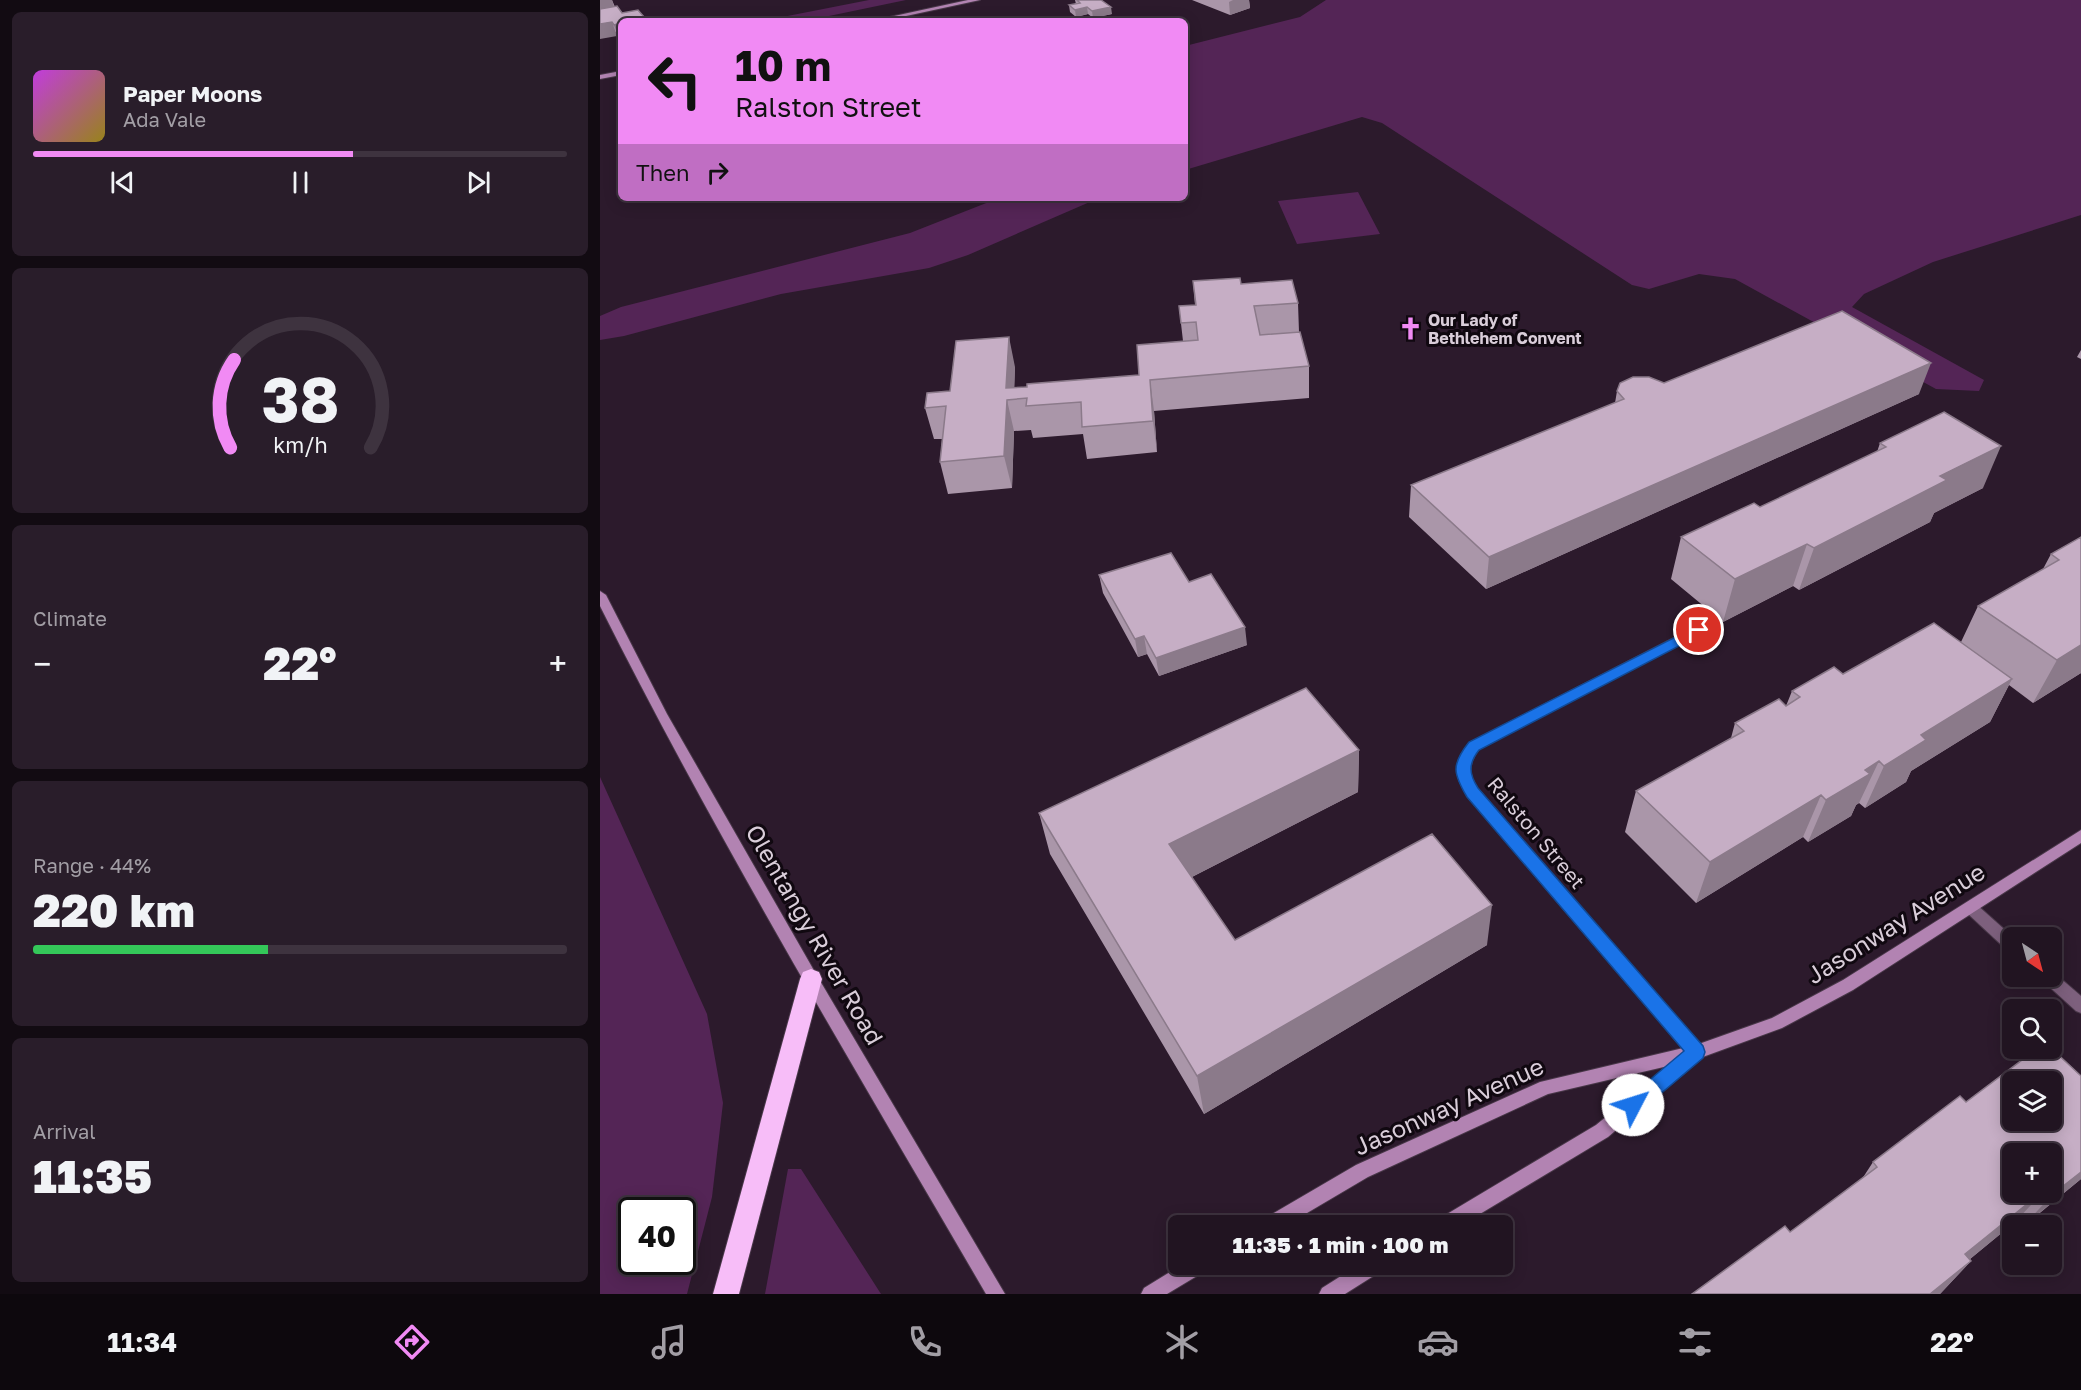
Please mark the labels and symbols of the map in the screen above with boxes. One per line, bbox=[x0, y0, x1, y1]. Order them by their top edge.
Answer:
place label: Our Lady of Bethlehem Convent bbox=[1428, 310, 1582, 348]
church icon: Our Lady of Bethlehem Convent bbox=[1397, 316, 1423, 342]
pin bbox=[1673, 604, 1724, 655]
street label: Ralston Street bbox=[1483, 772, 1590, 893]
street label: Olentangy River Road bbox=[740, 819, 890, 1050]
street label: Jasonway Avenue bbox=[1801, 856, 1990, 989]
north arrow bbox=[2002, 927, 2062, 987]
street label: Jasonway Avenue bbox=[1349, 1051, 1548, 1161]
position arrow bbox=[1601, 1073, 1665, 1137]
speed limit sign: 40 bbox=[618, 1197, 696, 1275]

